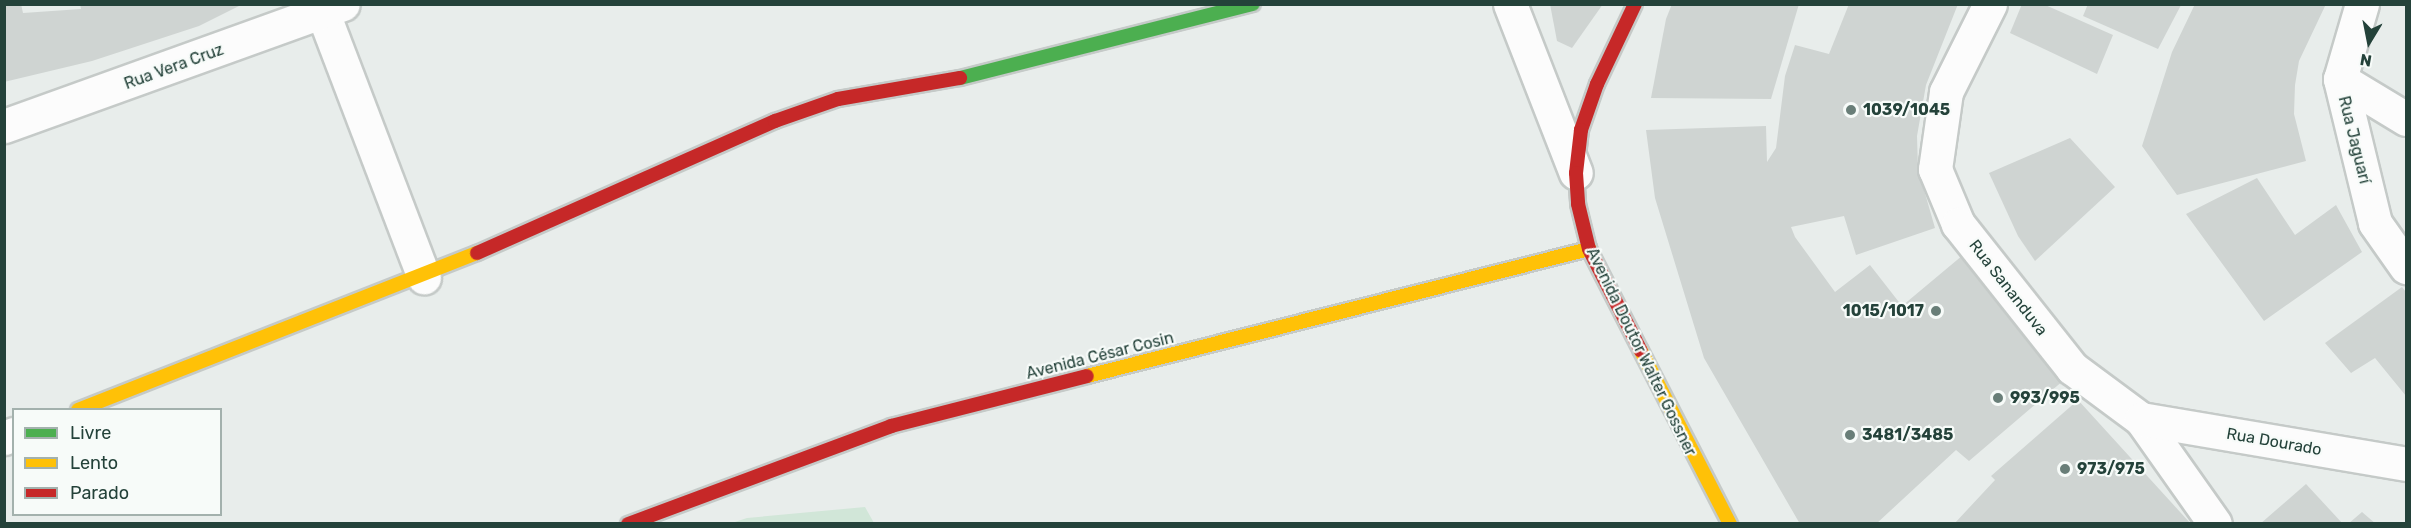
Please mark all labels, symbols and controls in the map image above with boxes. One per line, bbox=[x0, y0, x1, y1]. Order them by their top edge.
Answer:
north arrow bbox=[2339, 12, 2399, 72]
street label: Rua Vera Cruz bbox=[122, 40, 226, 94]
text: N bbox=[2358, 50, 2373, 71]
street label: Rua Jaguarí bbox=[2334, 94, 2374, 186]
place label: 1039/1045 bbox=[1863, 100, 1950, 120]
marker: 1039/1045 bbox=[1844, 103, 1858, 117]
street label: Rua Sananduva bbox=[1965, 236, 2051, 340]
street label: Avenida Doutor Walter Gossner bbox=[1582, 244, 1700, 460]
place label: 1015/1017 bbox=[1843, 301, 1924, 321]
marker: 1015/1017 bbox=[1929, 304, 1943, 318]
street label: Avenida César Cosin bbox=[1024, 328, 1176, 384]
place label: 993/995 bbox=[2010, 388, 2080, 408]
marker: 993/995 bbox=[1991, 391, 2005, 405]
legend bbox=[12, 408, 222, 516]
text: Livre bbox=[70, 422, 111, 444]
street label: Rua Dourado bbox=[2225, 424, 2323, 460]
place label: 3481/3485 bbox=[1862, 425, 1953, 445]
marker: 3481/3485 bbox=[1843, 428, 1857, 442]
text: Lento bbox=[70, 452, 118, 474]
place label: 973/975 bbox=[2077, 459, 2145, 479]
marker: 973/975 bbox=[2058, 462, 2072, 476]
text: Parado bbox=[70, 482, 129, 504]

